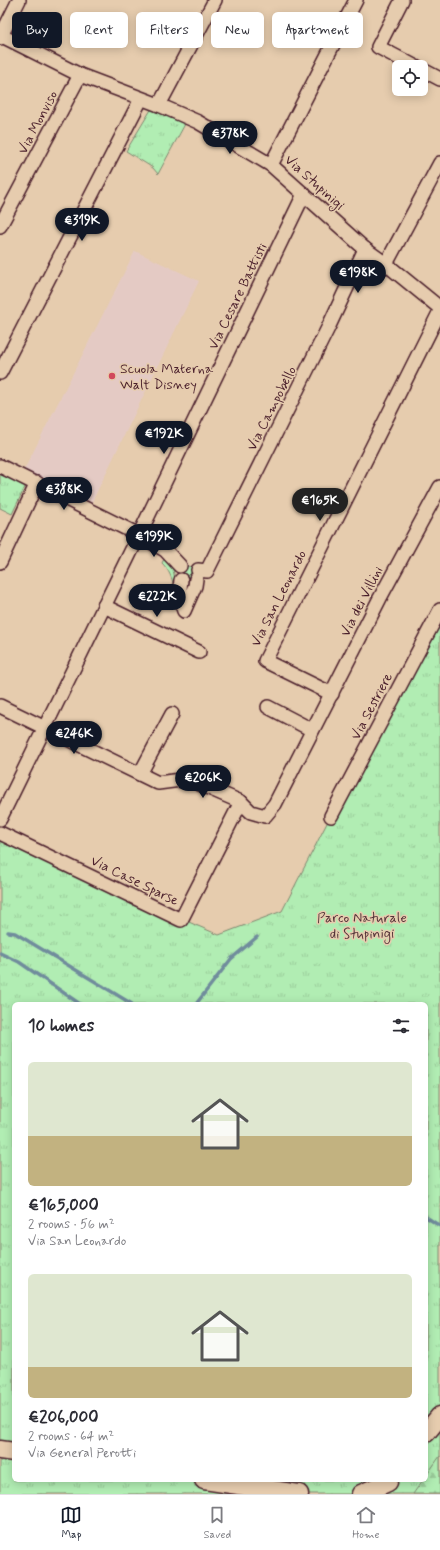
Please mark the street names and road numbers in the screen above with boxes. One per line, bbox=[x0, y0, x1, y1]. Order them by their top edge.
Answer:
street label: Via Monviso bbox=[14, 87, 62, 157]
street label: Via Stupinigi bbox=[280, 151, 348, 215]
street label: Via Cesare Battisti bbox=[204, 240, 272, 353]
street label: Via Campobello bbox=[243, 363, 301, 454]
street label: Via San Leonardo bbox=[247, 547, 311, 650]
street label: Via dei Villini bbox=[336, 563, 387, 640]
street label: Via Sestriere bbox=[347, 670, 397, 743]
street label: Via Case Sparse bbox=[88, 852, 182, 910]

